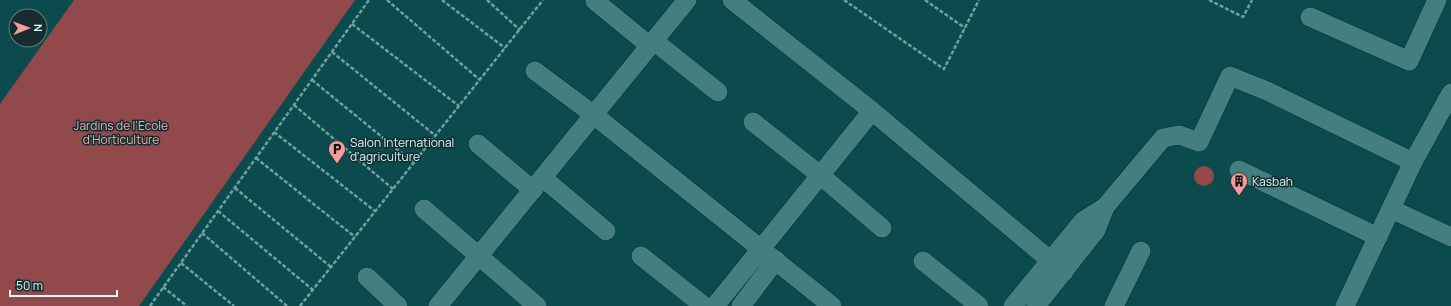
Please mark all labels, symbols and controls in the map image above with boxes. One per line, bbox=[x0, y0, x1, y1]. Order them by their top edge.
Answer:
north arrow bbox=[8, 8, 48, 48]
text: N bbox=[31, 24, 46, 32]
park label: Jardins de I'Ecole d'Horticulture bbox=[74, 117, 168, 148]
place label: Salon International d'agriculture bbox=[350, 134, 454, 165]
parking icon: Salon International d'agriculture bbox=[327, 139, 347, 164]
building icon: Kasbah bbox=[1229, 171, 1249, 196]
place label: Kasbah bbox=[1252, 173, 1293, 190]
scale bar bbox=[10, 272, 117, 298]
text: 50 m bbox=[16, 277, 43, 294]

